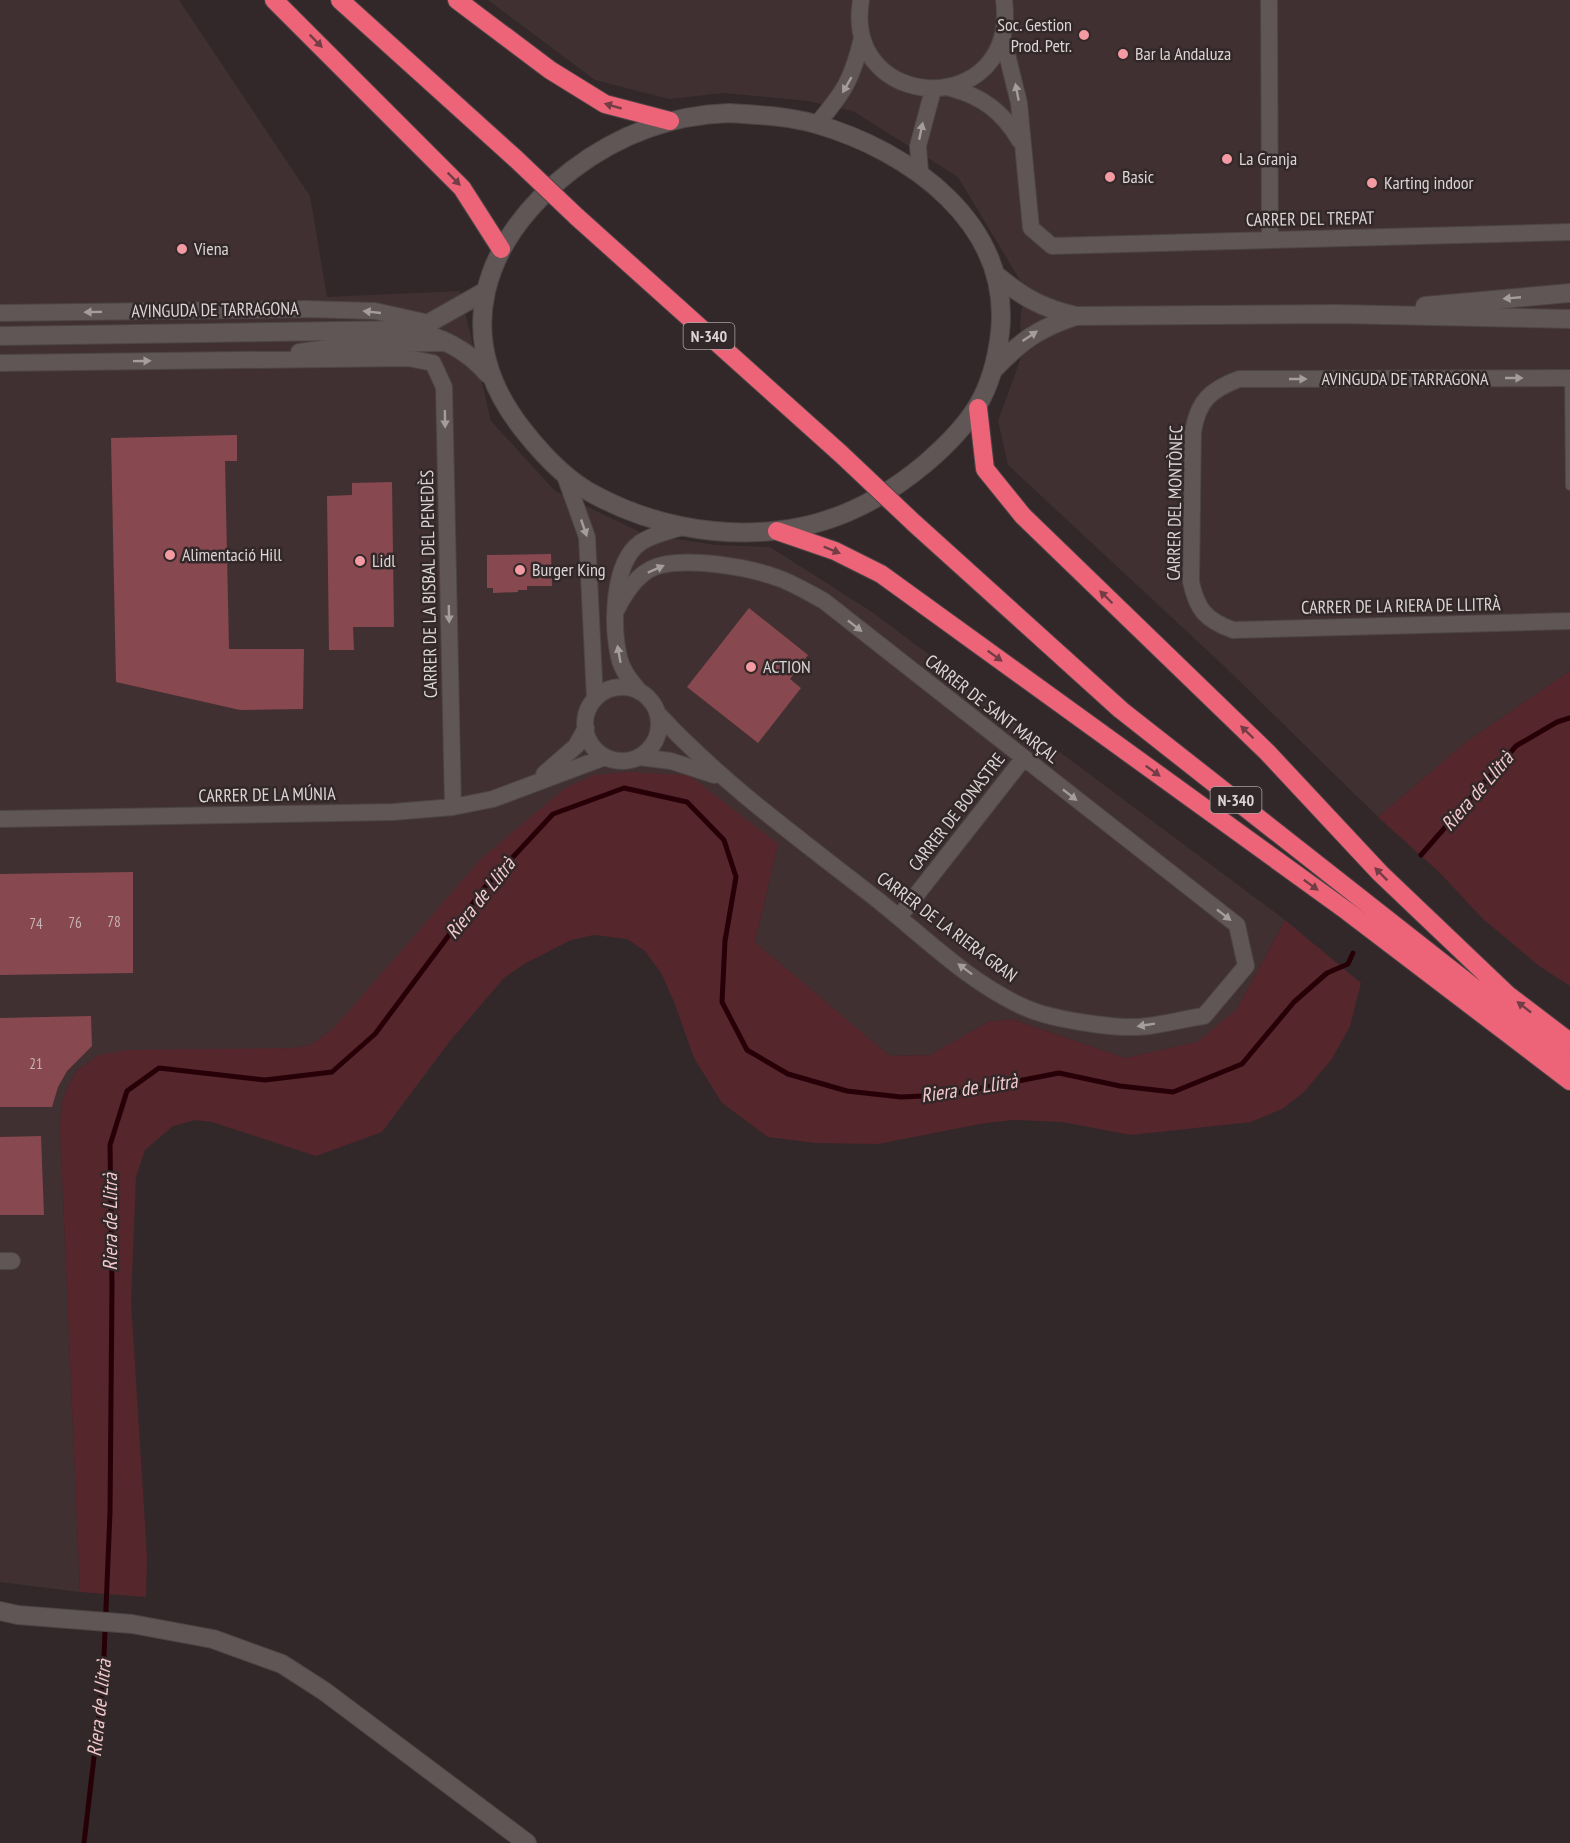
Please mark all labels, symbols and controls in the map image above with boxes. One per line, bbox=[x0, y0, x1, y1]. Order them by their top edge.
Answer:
place label: Soc. Gestion Prod. Petr. bbox=[997, 13, 1072, 57]
marker: Soc. Gestion Prod. Petr. bbox=[1077, 28, 1091, 42]
one-way arrow bbox=[308, 34, 322, 48]
place label: Bar la Andaluza bbox=[1135, 42, 1231, 65]
marker: Bar la Andaluza bbox=[1116, 47, 1130, 61]
one-way arrow bbox=[842, 77, 852, 94]
one-way arrow bbox=[1012, 82, 1021, 101]
one-way arrow bbox=[604, 101, 622, 110]
one-way arrow bbox=[917, 121, 926, 140]
place label: La Granja bbox=[1239, 147, 1297, 170]
marker: La Granja bbox=[1220, 152, 1234, 166]
place label: Basic bbox=[1122, 165, 1155, 188]
marker: Basic bbox=[1103, 170, 1117, 184]
place label: Karting indoor bbox=[1384, 171, 1474, 194]
one-way arrow bbox=[446, 172, 460, 186]
marker: Karting indoor bbox=[1365, 176, 1379, 190]
street label: CARRER DEL TREPAT bbox=[1246, 206, 1374, 231]
place label: Viena bbox=[193, 237, 229, 260]
marker: Viena bbox=[175, 242, 189, 256]
one-way arrow bbox=[1502, 293, 1521, 303]
street label: AVINGUDA DE TARRAGONA bbox=[131, 297, 299, 322]
one-way arrow bbox=[84, 307, 103, 316]
one-way arrow bbox=[362, 307, 381, 317]
road number: N-340 bbox=[684, 323, 734, 349]
one-way arrow bbox=[1022, 330, 1038, 342]
one-way arrow bbox=[133, 356, 152, 366]
street label: AVINGUDA DE TARRAGONA bbox=[1321, 367, 1489, 390]
one-way arrow bbox=[1288, 374, 1307, 384]
one-way arrow bbox=[1504, 374, 1523, 383]
one-way arrow bbox=[440, 409, 450, 428]
street label: CARRER DEL MONTÒNEC bbox=[1162, 425, 1187, 581]
street label: CARRER DE LA BISBAL DEL PENEDÈS bbox=[415, 470, 442, 698]
one-way arrow bbox=[579, 519, 589, 537]
place label: Alimentació Hill bbox=[182, 543, 282, 566]
one-way arrow bbox=[823, 546, 841, 556]
marker: Alimentació Hill bbox=[163, 548, 177, 562]
place label: Lidl bbox=[372, 549, 396, 572]
marker: Lidl bbox=[353, 554, 367, 568]
place label: Burger King bbox=[532, 558, 606, 581]
marker: Burger King bbox=[513, 563, 527, 577]
one-way arrow bbox=[648, 564, 666, 574]
one-way arrow bbox=[1099, 590, 1114, 604]
street label: CARRER DE LA RIERA DE LLITRÀ bbox=[1301, 592, 1501, 619]
one-way arrow bbox=[444, 604, 454, 623]
one-way arrow bbox=[848, 619, 863, 631]
one-way arrow bbox=[614, 644, 623, 663]
street label: CARRER DE SANT MARÇAL bbox=[921, 649, 1064, 768]
one-way arrow bbox=[988, 650, 1003, 662]
place label: ACTION bbox=[763, 655, 811, 678]
marker: ACTION bbox=[744, 660, 758, 674]
one-way arrow bbox=[1240, 726, 1254, 740]
water label: Riera de Llitrà bbox=[1435, 745, 1519, 836]
street label: CARRER DE BONASTRE bbox=[903, 748, 1010, 875]
one-way arrow bbox=[1144, 765, 1160, 777]
street label: CARRER DE LA MÚNIA bbox=[198, 782, 336, 807]
road number: N-340 bbox=[1210, 787, 1262, 813]
one-way arrow bbox=[1062, 789, 1077, 801]
water label: Riera de Llitrà bbox=[439, 851, 521, 944]
street label: CARRER DE LA RIERA GRAN bbox=[873, 866, 1022, 987]
one-way arrow bbox=[1375, 867, 1389, 881]
one-way arrow bbox=[1302, 879, 1318, 891]
one-way arrow bbox=[1216, 908, 1231, 920]
house number: 78 bbox=[107, 912, 121, 931]
house number: 76 bbox=[68, 913, 82, 932]
house number: 74 bbox=[29, 914, 43, 933]
one-way arrow bbox=[957, 964, 972, 976]
one-way arrow bbox=[1516, 1001, 1531, 1013]
one-way arrow bbox=[1137, 1021, 1156, 1030]
house number: 21 bbox=[29, 1054, 43, 1073]
water label: Riera de Llitrà bbox=[919, 1067, 1020, 1108]
water label: Riera de Llitrà bbox=[97, 1172, 123, 1271]
water label: Riera de Llitrà bbox=[81, 1657, 117, 1758]

